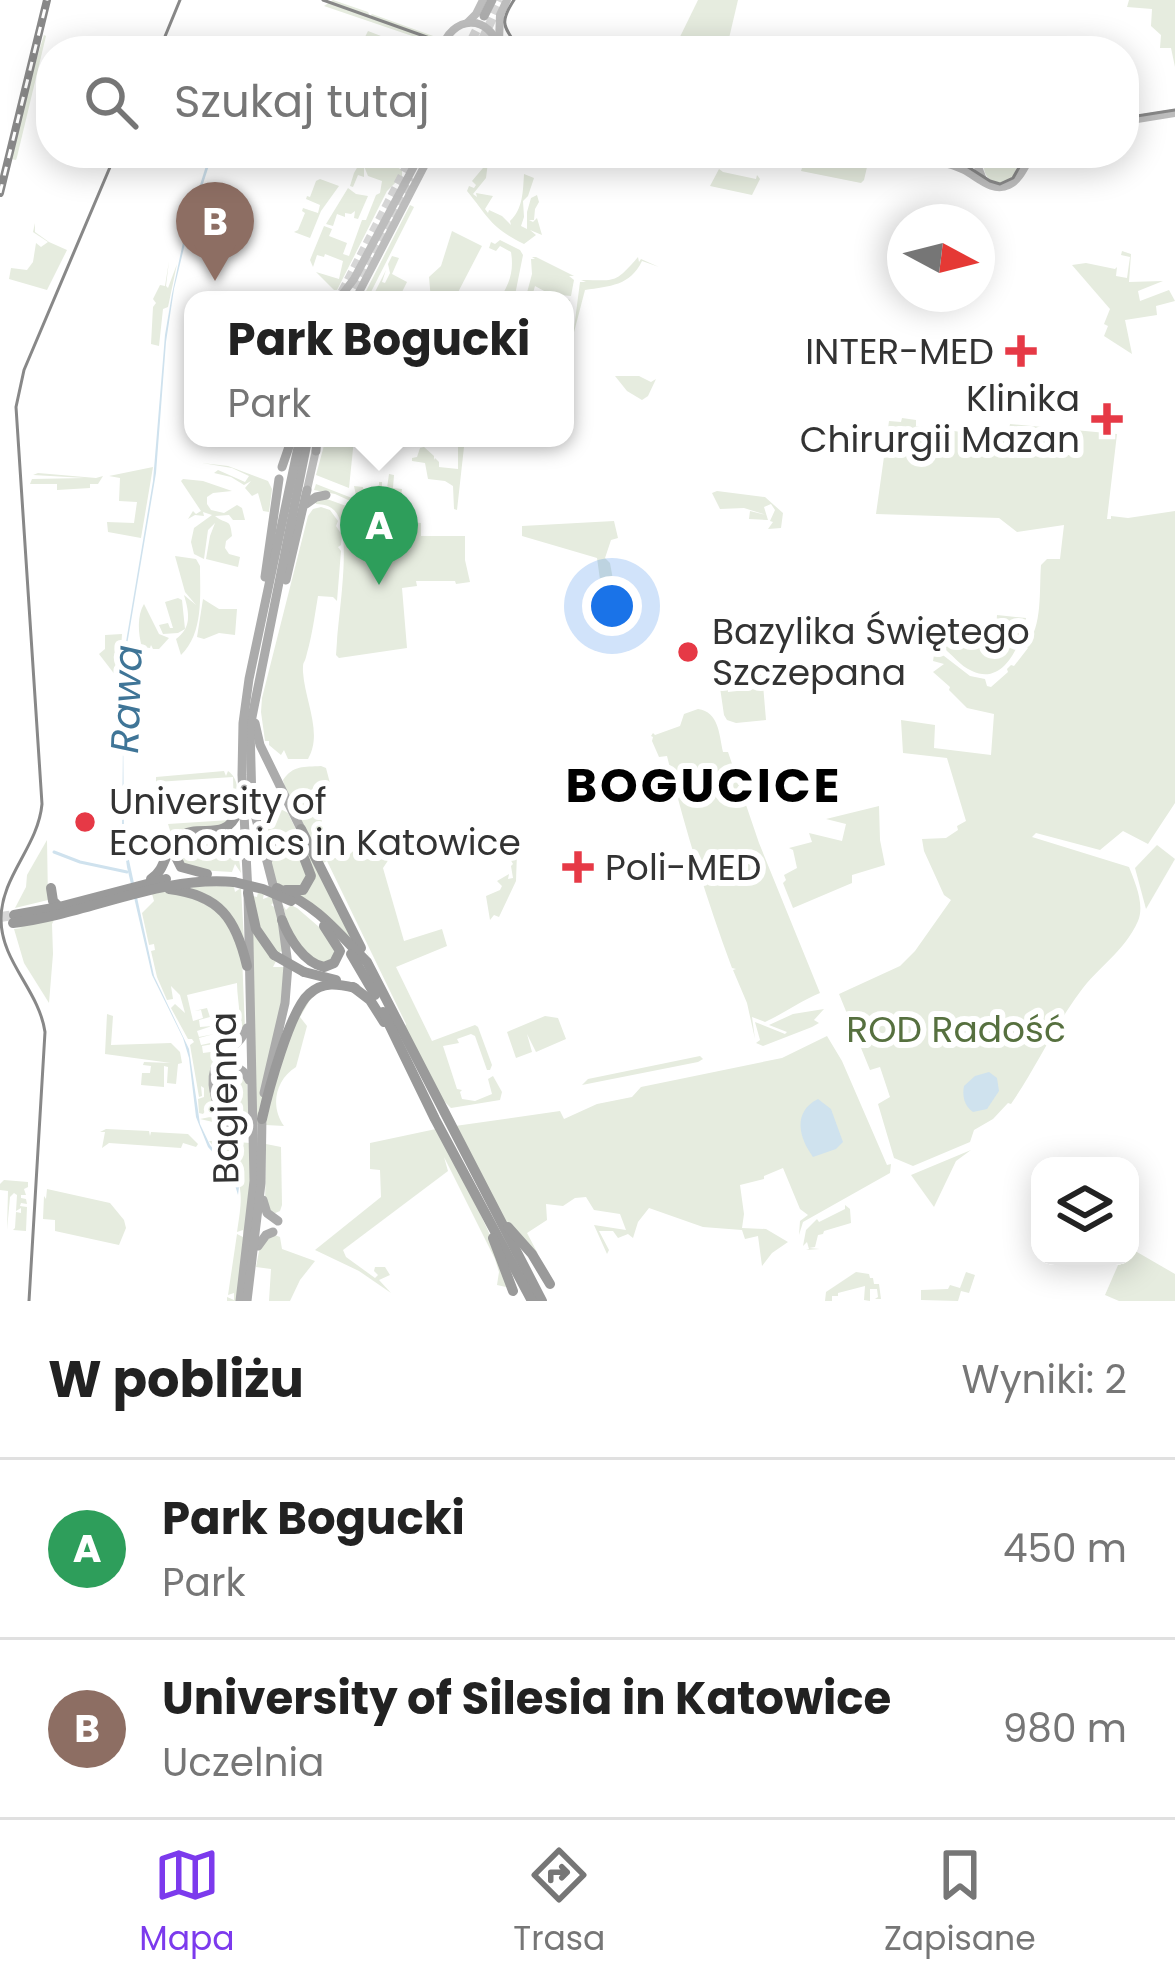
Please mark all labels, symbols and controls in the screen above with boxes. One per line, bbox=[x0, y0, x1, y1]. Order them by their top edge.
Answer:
search box bbox=[36, 36, 1139, 168]
icon: search bbox=[78, 69, 144, 135]
text: Szukaj tutaj bbox=[174, 70, 430, 133]
pin: B bbox=[176, 182, 254, 281]
north arrow bbox=[887, 204, 995, 312]
popup bbox=[184, 291, 574, 447]
text: Park Bogucki bbox=[228, 308, 530, 371]
place label: INTER-MED bbox=[805, 326, 994, 377]
marker: INTER-MED bbox=[1005, 335, 1037, 367]
place label: Klinika Chirurgii Mazan bbox=[800, 373, 1080, 465]
text: Park bbox=[228, 376, 311, 431]
marker: Klinika Chirurgii Mazan bbox=[1091, 403, 1123, 435]
pin: A bbox=[340, 486, 418, 585]
your location bbox=[582, 576, 642, 636]
place label: Bazylika Świętego Szczepana bbox=[712, 606, 1030, 698]
marker: Bazylika Świętego Szczepana bbox=[675, 639, 701, 665]
water label: Rawa bbox=[97, 644, 156, 754]
district label: BOGUCICE bbox=[565, 752, 843, 819]
place label: University of Economics in Katowice bbox=[109, 776, 521, 868]
marker: University of Economics in Katowice bbox=[72, 809, 98, 835]
place label: Poli-MED bbox=[605, 842, 761, 893]
marker: Poli-MED bbox=[562, 851, 594, 883]
park label: ROD Radość bbox=[846, 1004, 1066, 1055]
street label: Bagienna bbox=[197, 1011, 251, 1185]
map controls bbox=[1031, 1157, 1139, 1265]
button: layers bbox=[1031, 1157, 1139, 1265]
text: W pobliżu bbox=[48, 1343, 304, 1415]
text: Wyniki: 2 bbox=[962, 1352, 1127, 1407]
text: Park Bogucki bbox=[162, 1487, 465, 1550]
text: A bbox=[73, 1521, 101, 1576]
text: 450 m bbox=[1003, 1521, 1127, 1576]
text: Park bbox=[162, 1555, 246, 1610]
text: University of Silesia in Katowice bbox=[162, 1667, 891, 1730]
text: B bbox=[74, 1701, 100, 1756]
text: 980 m bbox=[1003, 1701, 1127, 1756]
text: Uczelnia bbox=[162, 1735, 324, 1790]
tab: Mapa bbox=[139, 1842, 235, 1964]
tab: Trasa bbox=[513, 1842, 605, 1964]
tab: Zapisane bbox=[884, 1842, 1036, 1964]

